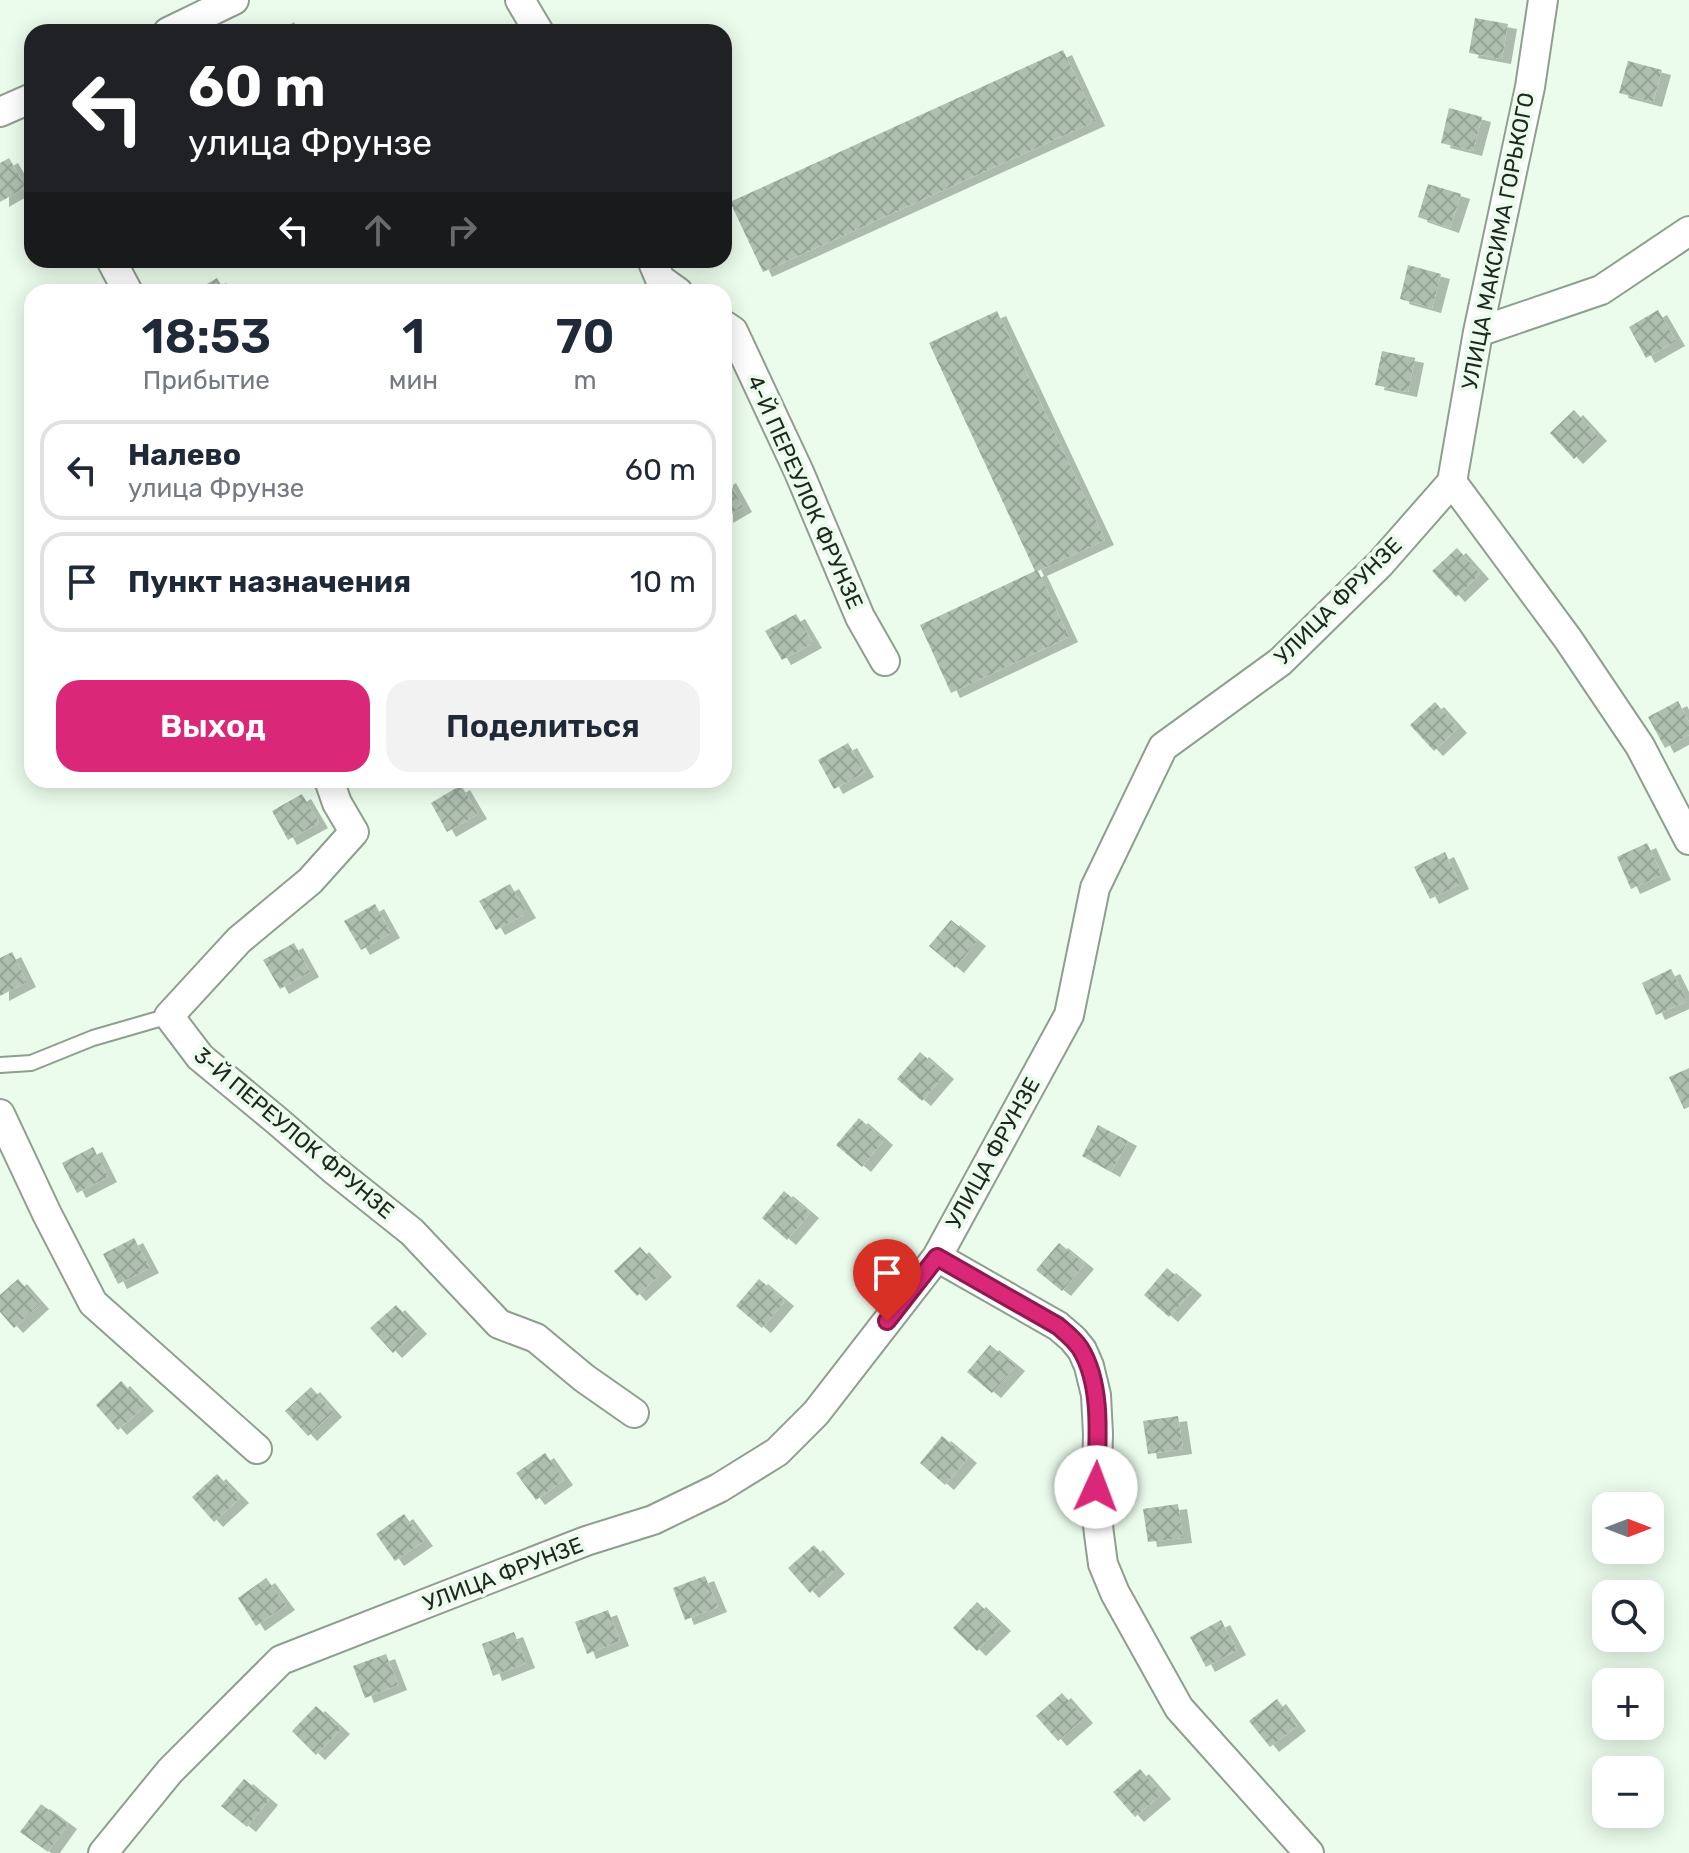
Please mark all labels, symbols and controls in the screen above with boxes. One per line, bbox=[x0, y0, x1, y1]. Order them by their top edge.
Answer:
text: 60 m bbox=[188, 54, 326, 120]
icon: left bbox=[56, 56, 160, 160]
street label: УЛИЦА МАКСИМА ГОРЬКОГО bbox=[1456, 90, 1540, 392]
text: улица Фрунзе bbox=[188, 121, 432, 164]
icon: left bbox=[272, 208, 316, 252]
icon: ahead bbox=[356, 208, 400, 252]
icon: right bbox=[440, 208, 484, 252]
text: 18:53 bbox=[141, 308, 271, 365]
text: 1 bbox=[402, 308, 425, 365]
text: 70 bbox=[556, 308, 615, 365]
text: Прибытие bbox=[143, 365, 270, 396]
text: мин bbox=[389, 365, 438, 396]
text: m bbox=[574, 365, 597, 396]
street label: 4-Й ПЕРЕУЛОК ФРУНЗЕ bbox=[741, 371, 869, 613]
text: Налево bbox=[128, 437, 241, 473]
icon: left bbox=[60, 448, 104, 492]
text: 60 m bbox=[625, 452, 696, 488]
text: улица Фрунзе bbox=[128, 473, 304, 504]
street label: УЛИЦА ФРУНЗЕ bbox=[1269, 532, 1407, 670]
icon: arrive bbox=[60, 560, 104, 604]
text: Пункт назначения bbox=[128, 564, 411, 600]
text: 10 m bbox=[630, 564, 696, 600]
button: Выход bbox=[56, 680, 370, 772]
button: Поделиться bbox=[386, 680, 700, 772]
street label: 3-Й ПЕРЕУЛОК ФРУНЗЕ bbox=[189, 1041, 399, 1225]
street label: УЛИЦА ФРУНЗЕ bbox=[940, 1073, 1046, 1233]
pin bbox=[853, 1239, 921, 1321]
icon: arrive bbox=[865, 1251, 909, 1295]
position arrow bbox=[1054, 1445, 1138, 1529]
north arrow bbox=[1592, 1492, 1664, 1564]
map controls bbox=[1592, 1492, 1664, 1828]
street label: УЛИЦА ФРУНЗЕ bbox=[419, 1531, 587, 1617]
button: search bbox=[1592, 1580, 1664, 1652]
button: + bbox=[1592, 1668, 1664, 1740]
button: − bbox=[1592, 1756, 1664, 1828]

